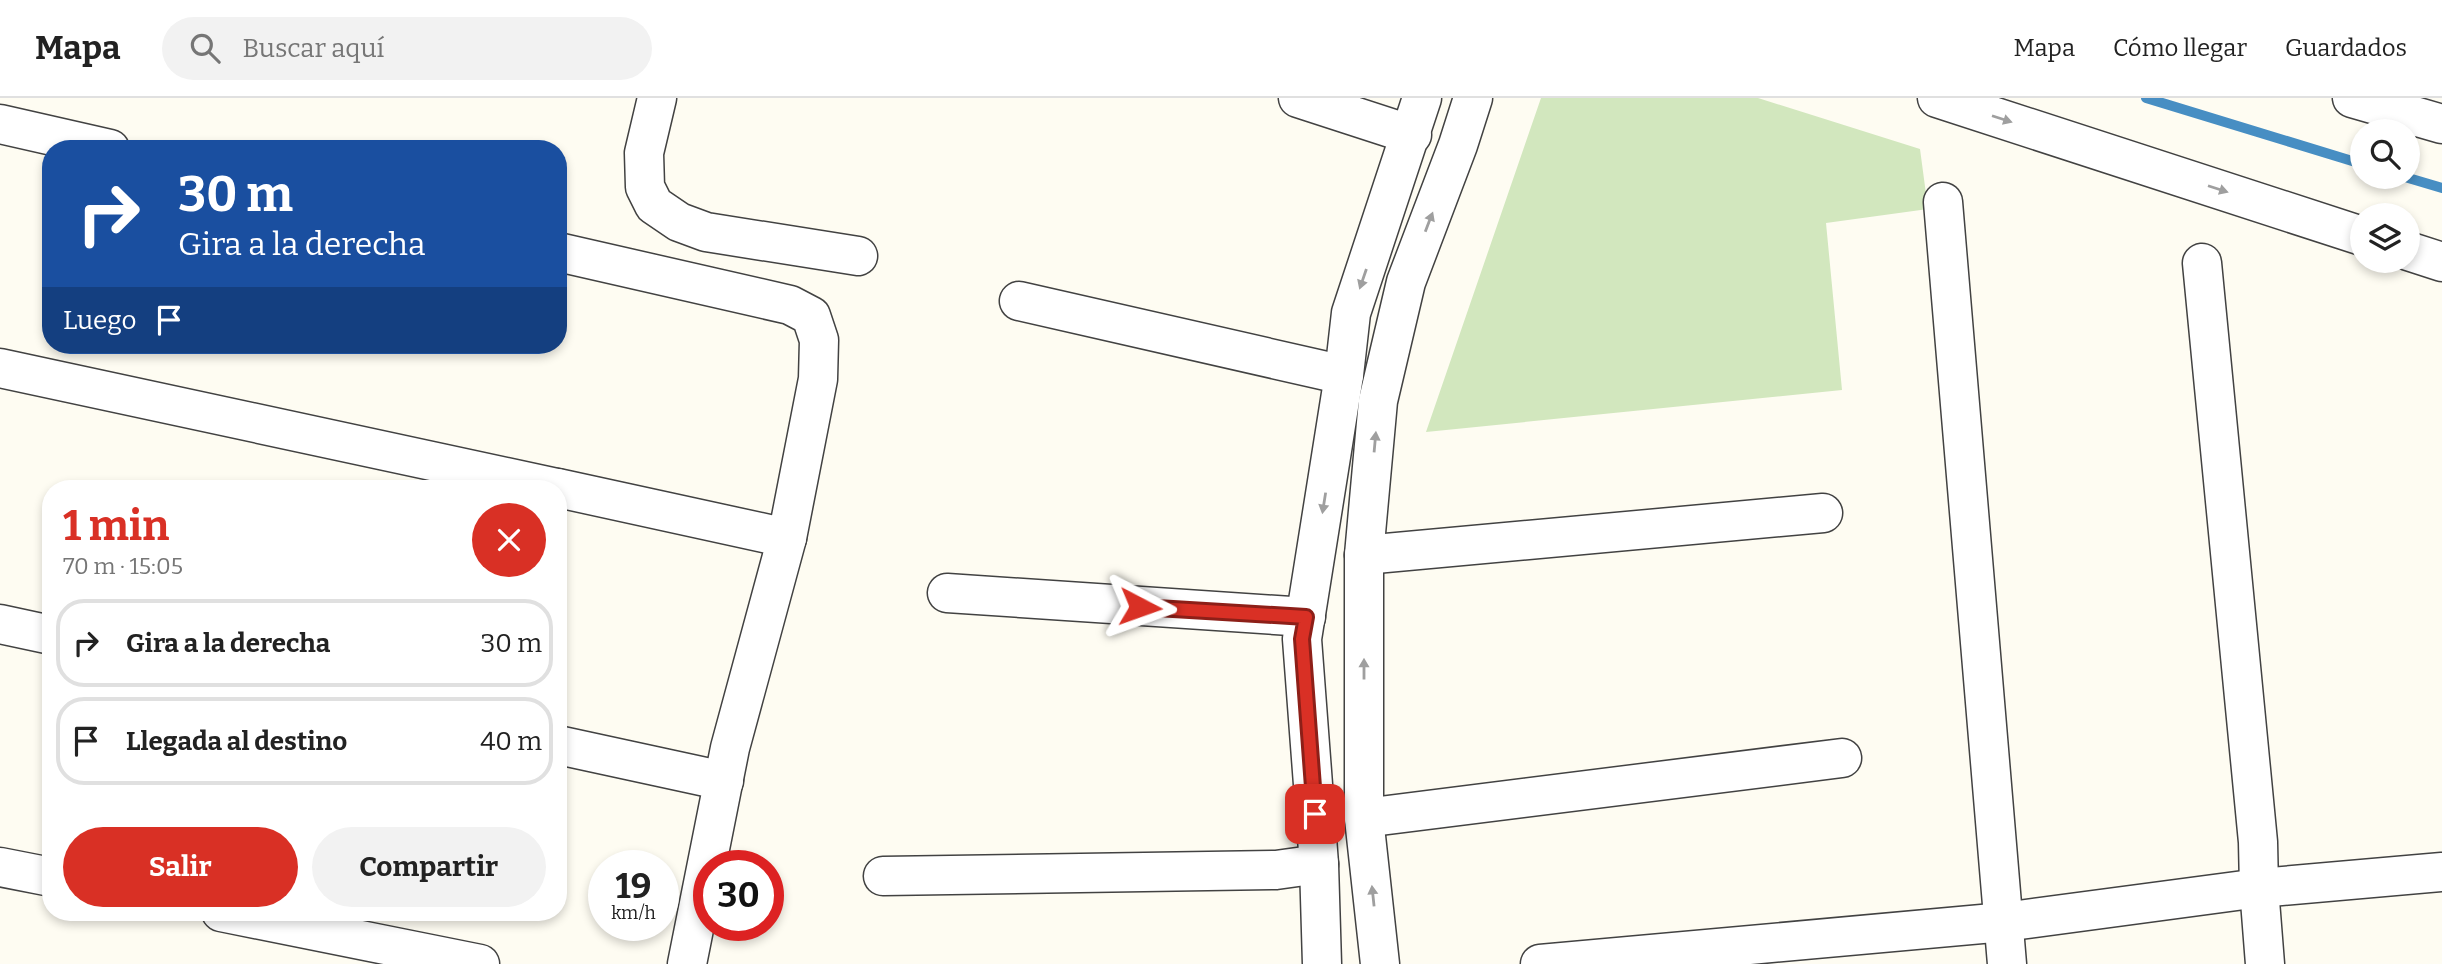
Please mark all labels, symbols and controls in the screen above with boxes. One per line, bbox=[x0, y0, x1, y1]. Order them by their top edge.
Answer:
search box bbox=[162, 17, 652, 80]
text: Mapa bbox=[35, 28, 120, 68]
icon: search bbox=[186, 29, 224, 67]
text: Buscar aquí bbox=[242, 33, 384, 64]
text: Mapa bbox=[2014, 34, 2075, 62]
text: Cómo llegar bbox=[2113, 34, 2247, 62]
text: Guardados bbox=[2285, 34, 2407, 62]
one-way arrow bbox=[1992, 114, 2013, 125]
map controls bbox=[2350, 119, 2420, 273]
button: search bbox=[2350, 119, 2420, 189]
text: 30 m bbox=[178, 165, 293, 224]
icon: right bbox=[63, 168, 154, 259]
one-way arrow bbox=[2208, 185, 2229, 195]
button: layers bbox=[2350, 203, 2420, 273]
one-way arrow bbox=[1424, 212, 1435, 233]
text: Gira a la derecha bbox=[178, 225, 425, 263]
one-way arrow bbox=[1357, 269, 1368, 290]
icon: arrive bbox=[150, 301, 188, 339]
text: Luego bbox=[63, 305, 136, 336]
one-way arrow bbox=[1369, 431, 1380, 453]
one-way arrow bbox=[1318, 492, 1329, 514]
text: 1 min bbox=[63, 501, 169, 551]
button: close bbox=[472, 503, 546, 577]
text: 70 m · 15:05 bbox=[63, 552, 183, 580]
position arrow bbox=[1103, 570, 1177, 644]
icon: right bbox=[67, 624, 105, 662]
text: Gira a la derecha bbox=[126, 628, 330, 659]
text: 30 m bbox=[481, 628, 542, 659]
one-way arrow bbox=[1358, 658, 1370, 680]
icon: arrive bbox=[67, 722, 105, 760]
text: Llegada al destino bbox=[126, 726, 347, 757]
text: 40 m bbox=[480, 726, 542, 757]
pin bbox=[1285, 784, 1345, 844]
icon: arrive bbox=[1296, 795, 1334, 833]
button: Salir bbox=[63, 827, 298, 907]
button: Compartir bbox=[312, 827, 546, 907]
speed limit sign: 30 bbox=[693, 850, 784, 941]
text: 19 bbox=[616, 865, 651, 907]
one-way arrow bbox=[1367, 885, 1378, 907]
text: km/h bbox=[611, 902, 656, 924]

